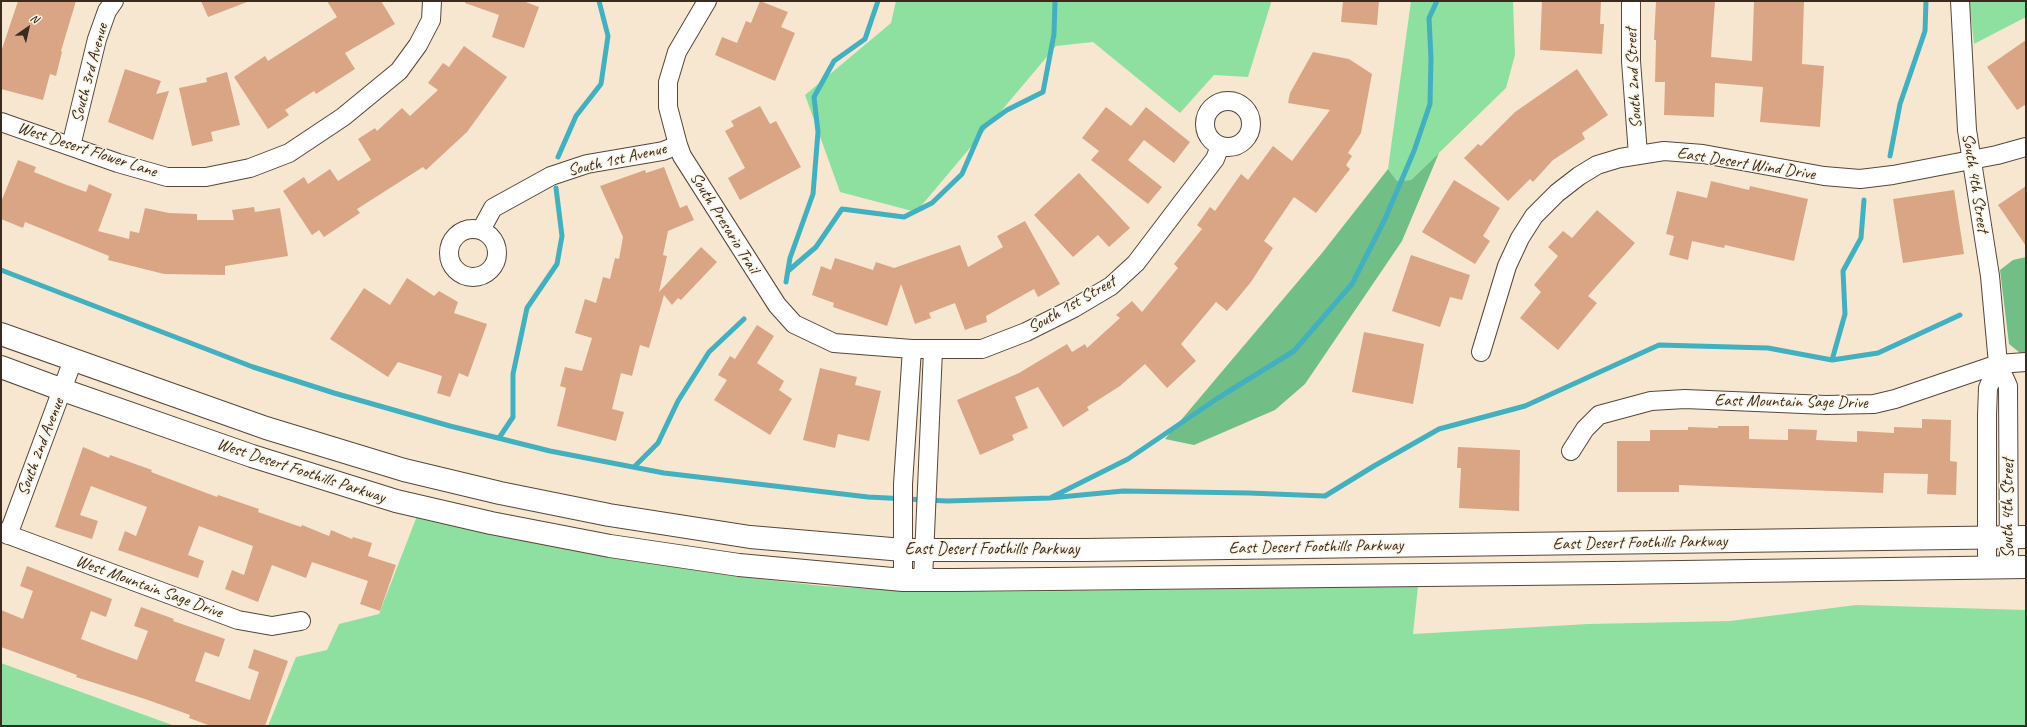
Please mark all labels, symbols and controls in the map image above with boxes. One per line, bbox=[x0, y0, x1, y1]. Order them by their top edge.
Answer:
north arrow bbox=[8, 8, 48, 48]
text: N bbox=[28, 10, 41, 26]
street label: South 3rd Avenue bbox=[67, 21, 113, 125]
street label: South 2nd Street bbox=[1621, 27, 1647, 129]
street label: West Desert Flower Lane bbox=[15, 118, 159, 182]
street label: South 4th Street bbox=[1957, 132, 1993, 234]
street label: South 1st Avenue bbox=[566, 139, 668, 181]
street label: East Desert Wind Drive bbox=[1675, 143, 1817, 185]
street label: South Presario Trail bbox=[685, 169, 763, 277]
street label: South 1st Street bbox=[1024, 272, 1120, 338]
street label: East Mountain Sage Drive bbox=[1714, 390, 1868, 414]
street label: South 2nd Avenue bbox=[13, 395, 69, 499]
street label: West Desert Foothills Parkway bbox=[214, 434, 388, 508]
street label: South 4th Street bbox=[1999, 458, 2019, 558]
street label: East Desert Foothills Parkway bbox=[1553, 531, 1727, 555]
street label: East Desert Foothills Parkway bbox=[1229, 535, 1403, 559]
street label: East Desert Foothills Parkway bbox=[905, 540, 1079, 560]
street label: West Mountain Sage Drive bbox=[73, 551, 225, 623]

